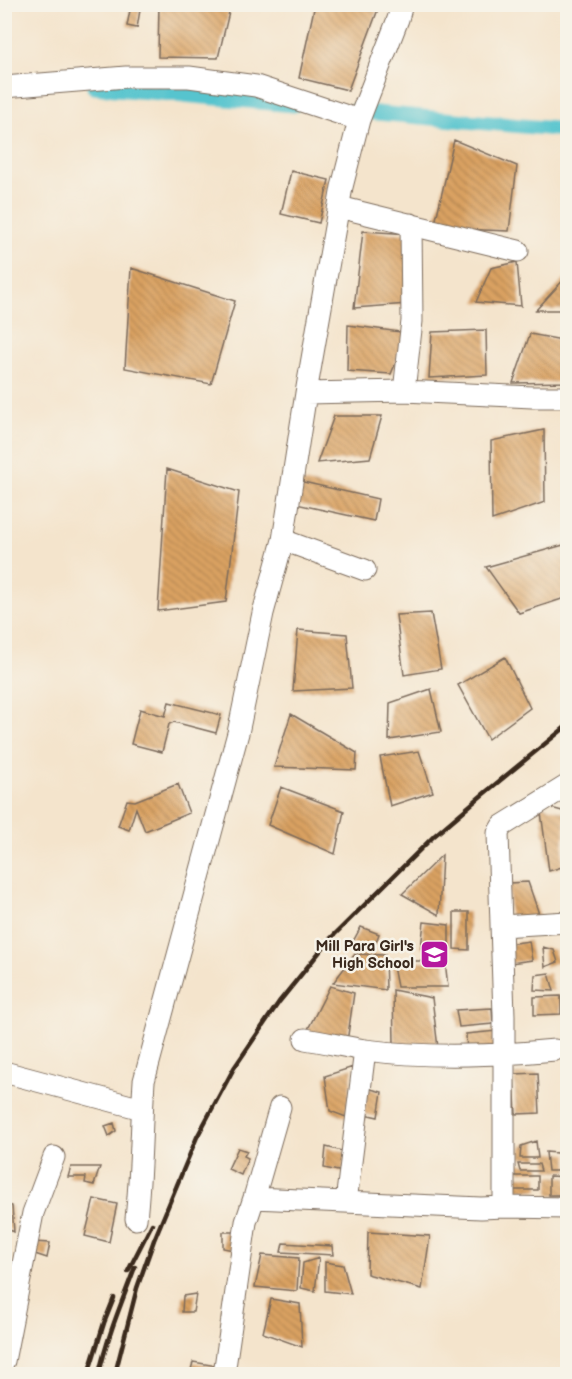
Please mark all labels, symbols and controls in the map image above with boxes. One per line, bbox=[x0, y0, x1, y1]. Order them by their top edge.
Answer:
place label: Mill Para Girl's High School bbox=[316, 937, 414, 973]
school or university icon: Mill Para Girl's High School bbox=[419, 939, 451, 971]

